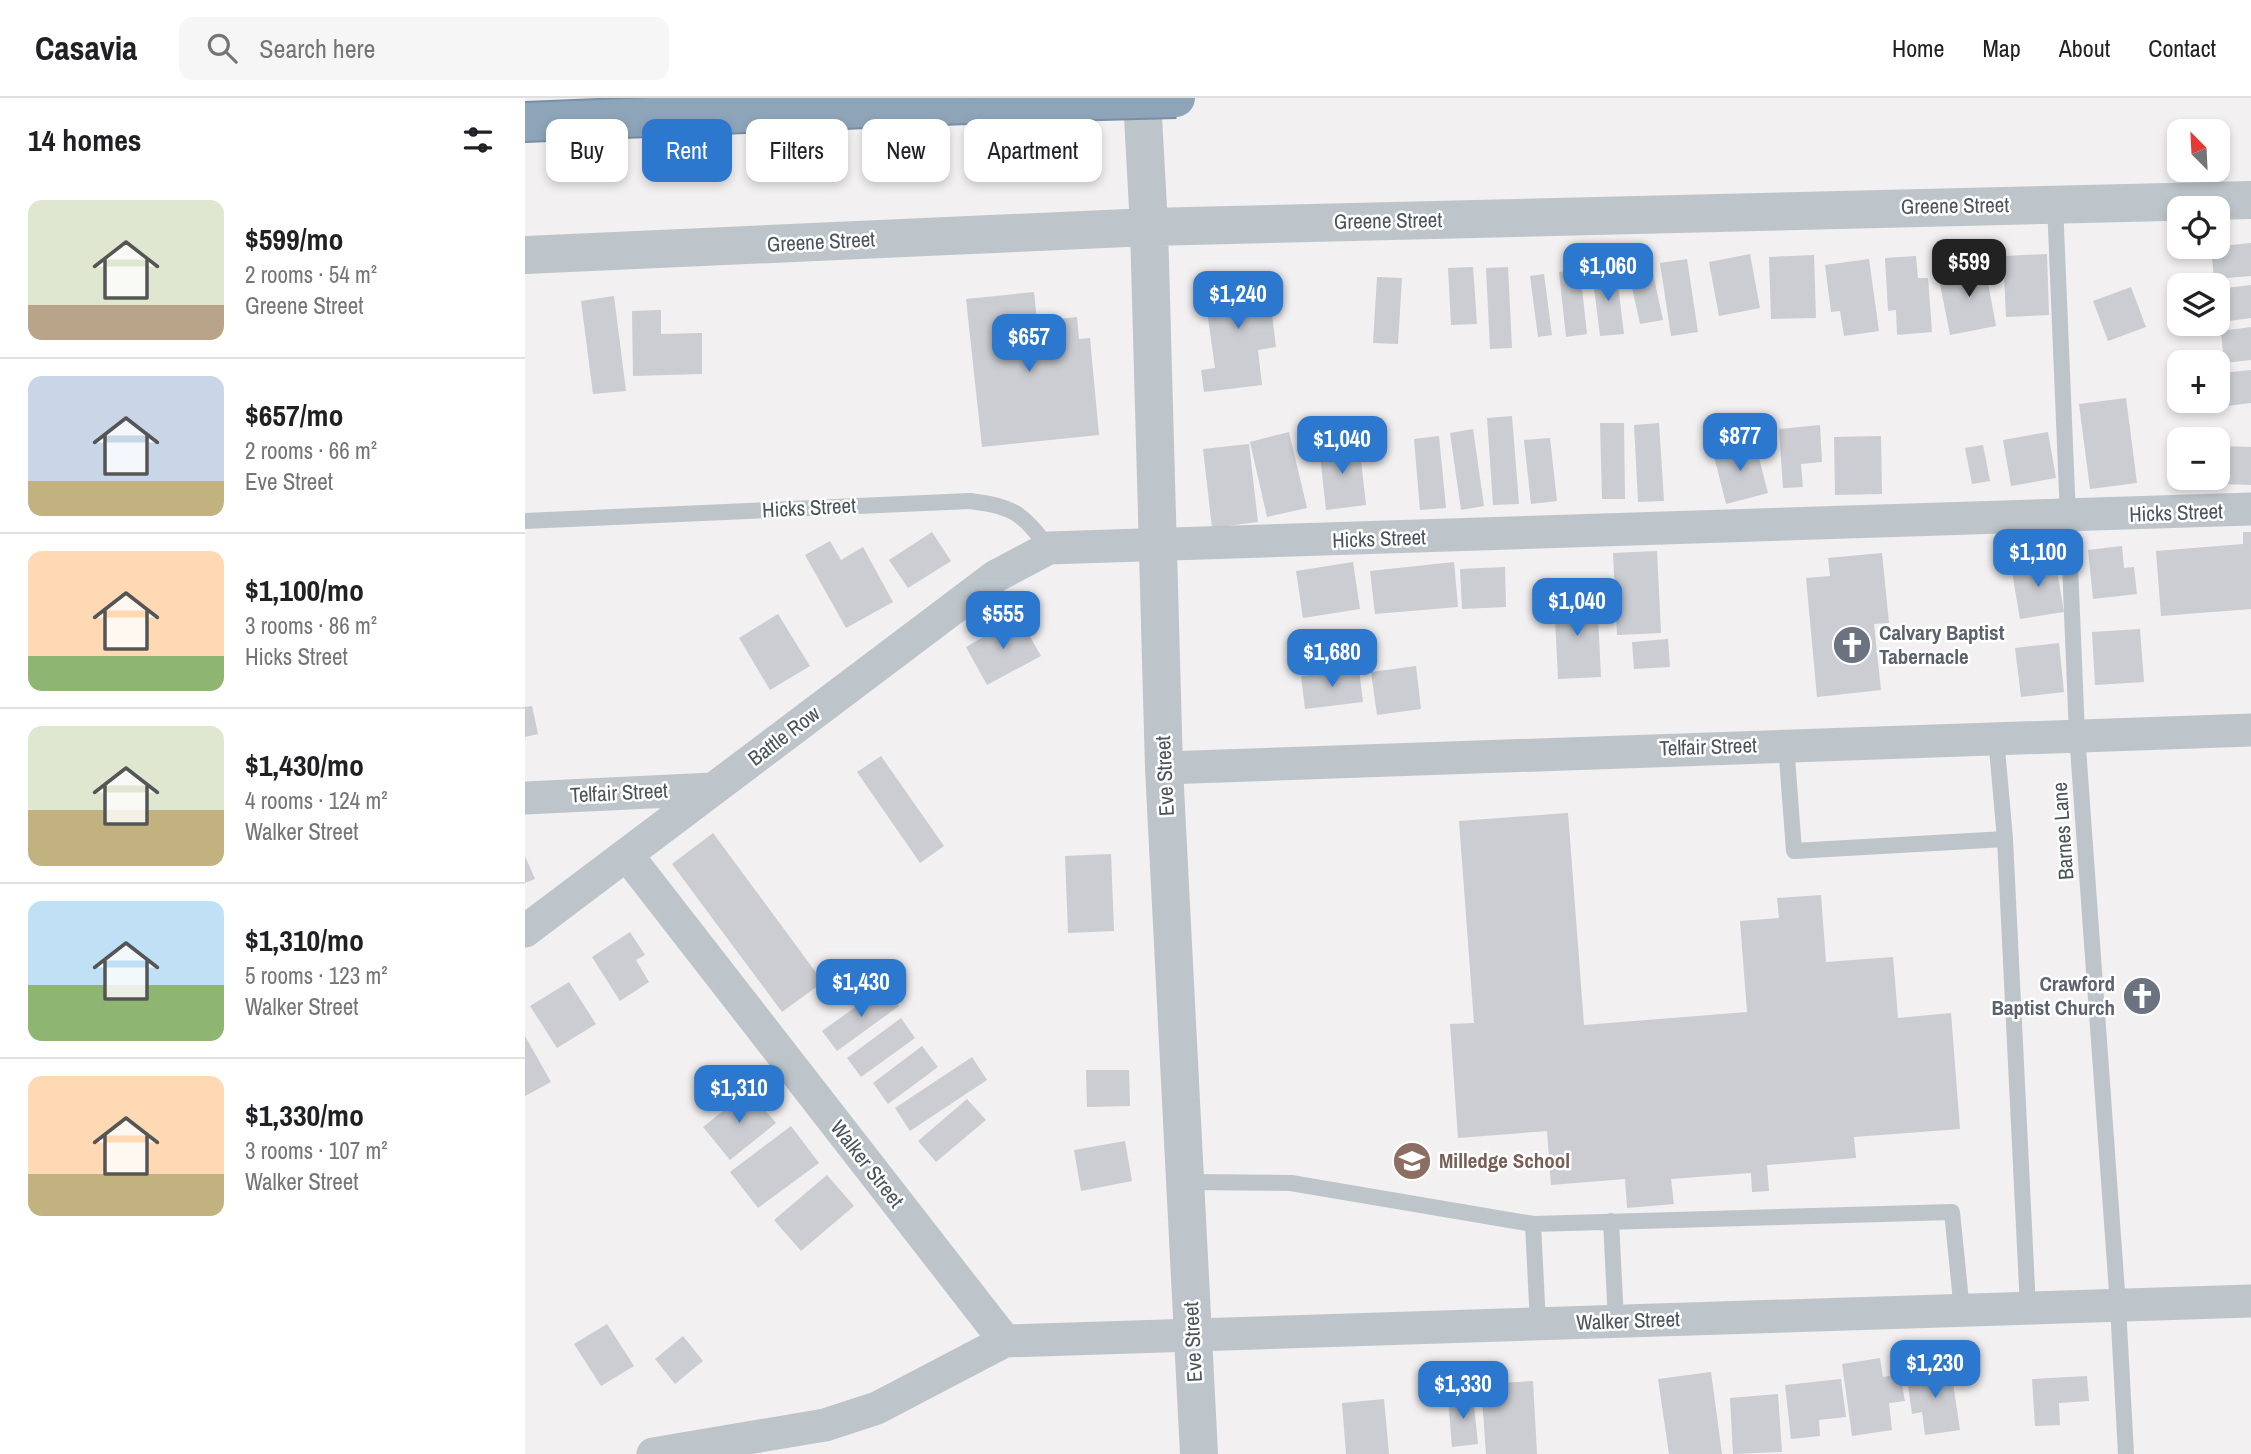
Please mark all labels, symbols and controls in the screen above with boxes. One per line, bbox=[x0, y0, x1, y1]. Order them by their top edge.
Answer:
search box bbox=[179, 17, 669, 80]
text: Casavia bbox=[35, 26, 137, 70]
icon: search bbox=[203, 29, 241, 67]
text: Search here bbox=[259, 31, 375, 66]
text: Home bbox=[1892, 32, 1944, 64]
text: Map bbox=[1982, 32, 2021, 64]
text: About bbox=[2059, 32, 2110, 64]
text: Contact bbox=[2148, 32, 2216, 64]
chip: Buy bbox=[546, 119, 628, 182]
chip: Rent bbox=[642, 119, 732, 182]
chip: Filters bbox=[746, 119, 848, 182]
chip: New bbox=[862, 119, 950, 182]
chip: Apartment bbox=[964, 119, 1102, 182]
north arrow bbox=[2167, 119, 2229, 182]
map controls bbox=[2167, 119, 2230, 490]
text: 14 homes bbox=[28, 120, 142, 160]
icon: filters bbox=[459, 121, 497, 159]
street label: Greene Street bbox=[1901, 190, 2010, 221]
button: locate bbox=[2167, 196, 2230, 259]
street label: Greene Street bbox=[1334, 205, 1443, 236]
text: $599/mo bbox=[245, 219, 343, 259]
street label: Greene Street bbox=[766, 224, 876, 259]
icon: home bbox=[84, 228, 168, 312]
pin: $599 bbox=[1928, 240, 2010, 299]
pin: $1,060 bbox=[1551, 244, 1665, 303]
text: $599 bbox=[1948, 246, 1990, 277]
text: $1,060 bbox=[1579, 250, 1637, 281]
text: 2 rooms · 54 m² bbox=[245, 259, 377, 290]
pin: $1,240 bbox=[1181, 272, 1295, 331]
button: layers bbox=[2167, 273, 2230, 336]
text: $1,240 bbox=[1209, 278, 1267, 309]
text: Greene Street bbox=[245, 290, 363, 321]
pin: $657 bbox=[988, 314, 1070, 374]
text: $657 bbox=[1008, 321, 1050, 352]
button: + bbox=[2167, 350, 2230, 413]
text: $657/mo bbox=[245, 395, 343, 435]
icon: home bbox=[84, 404, 168, 488]
pin: $877 bbox=[1699, 414, 1781, 473]
pin: $1,040 bbox=[1285, 416, 1399, 476]
text: $877 bbox=[1719, 420, 1761, 451]
text: $1,040 bbox=[1313, 423, 1371, 454]
button: − bbox=[2167, 427, 2230, 490]
text: 2 rooms · 66 m² bbox=[245, 435, 377, 466]
text: Eve Street bbox=[245, 466, 333, 497]
street label: Hicks Street bbox=[761, 491, 857, 524]
street label: Hicks Street bbox=[2129, 496, 2224, 529]
street label: Hicks Street bbox=[1332, 522, 1427, 555]
pin: $1,100 bbox=[1981, 530, 2095, 589]
text: $1,100 bbox=[2009, 536, 2067, 567]
text: $1,100/mo bbox=[245, 570, 364, 610]
pin: $1,040 bbox=[1520, 578, 1634, 638]
icon: home bbox=[84, 579, 168, 663]
text: $1,040 bbox=[1548, 585, 1606, 616]
pin: $555 bbox=[962, 592, 1044, 651]
text: $555 bbox=[982, 598, 1024, 629]
text: 3 rooms · 86 m² bbox=[245, 610, 377, 641]
place label: Calvary Baptist Tabernacle bbox=[1879, 618, 2005, 671]
church icon: Calvary Baptist Tabernacle bbox=[1831, 624, 1873, 666]
pin: $1,680 bbox=[1275, 630, 1389, 689]
text: $1,680 bbox=[1303, 636, 1361, 667]
text: Hicks Street bbox=[245, 641, 348, 672]
street label: Battle Row bbox=[742, 699, 826, 772]
street label: Telfair Street bbox=[1659, 730, 1757, 763]
street label: Eve Street bbox=[1148, 735, 1181, 817]
text: $1,430/mo bbox=[245, 745, 364, 785]
icon: home bbox=[84, 754, 168, 838]
street label: Telfair Street bbox=[569, 775, 669, 810]
street label: Barnes Lane bbox=[2045, 781, 2080, 881]
text: 4 rooms · 124 m² bbox=[245, 785, 388, 816]
text: Walker Street bbox=[245, 816, 359, 847]
text: $1,310/mo bbox=[245, 920, 364, 960]
icon: home bbox=[84, 929, 168, 1013]
text: 5 rooms · 123 m² bbox=[245, 960, 388, 991]
pin: $1,430 bbox=[804, 960, 918, 1019]
text: $1,430 bbox=[832, 966, 890, 997]
place label: Crawford Baptist Church bbox=[1992, 969, 2115, 1022]
church icon: Crawford Baptist Church bbox=[2121, 975, 2163, 1017]
text: Walker Street bbox=[245, 991, 359, 1022]
pin: $1,310 bbox=[682, 1066, 796, 1125]
text: $1,310 bbox=[710, 1072, 768, 1103]
text: $1,330/mo bbox=[245, 1095, 364, 1135]
icon: home bbox=[84, 1104, 168, 1188]
street label: Walker Street bbox=[824, 1114, 911, 1214]
text: 3 rooms · 107 m² bbox=[245, 1135, 388, 1166]
school or university icon: Milledge School bbox=[1391, 1140, 1433, 1182]
place label: Milledge School bbox=[1439, 1146, 1570, 1175]
text: Walker Street bbox=[245, 1166, 359, 1197]
street label: Eve Street bbox=[1176, 1301, 1209, 1383]
street label: Walker Street bbox=[1576, 1304, 1681, 1337]
pin: $1,230 bbox=[1878, 1340, 1992, 1400]
text: $1,230 bbox=[1906, 1347, 1964, 1378]
pin: $1,330 bbox=[1406, 1362, 1520, 1421]
text: $1,330 bbox=[1434, 1368, 1492, 1399]

